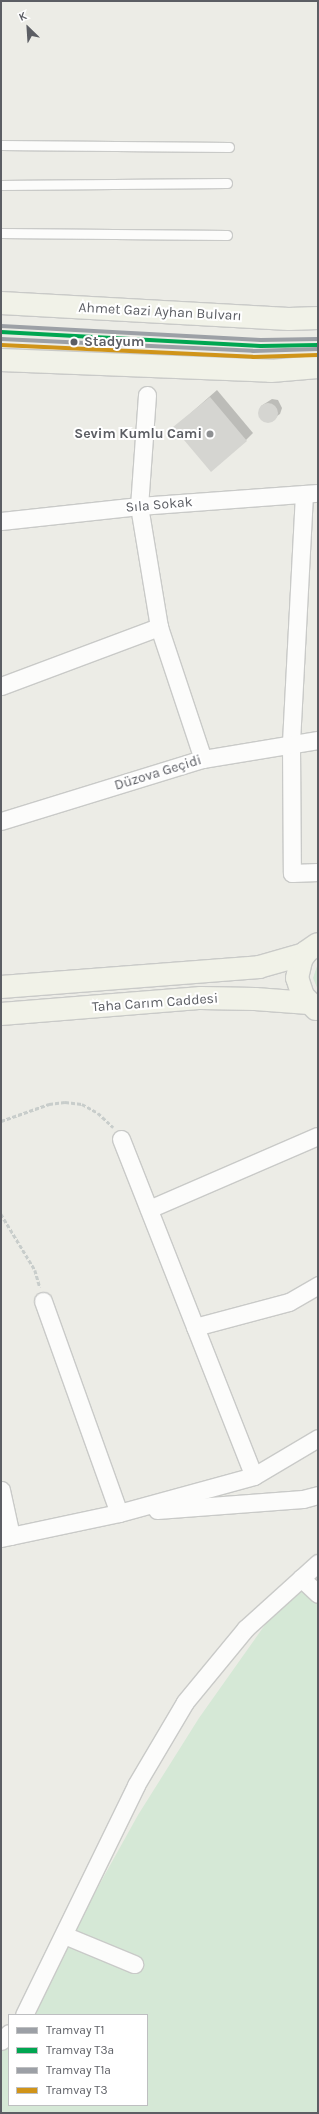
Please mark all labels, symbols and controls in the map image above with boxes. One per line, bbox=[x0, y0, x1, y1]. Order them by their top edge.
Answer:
north arrow bbox=[8, 8, 48, 48]
text: K bbox=[17, 9, 29, 24]
street label: Ahmet Gazi Ayhan Bulvarı bbox=[78, 299, 242, 325]
place label: Stadyum bbox=[84, 334, 144, 350]
marker: Stadyum bbox=[67, 335, 81, 349]
place label: Sevim Kumlu Cami bbox=[74, 426, 202, 442]
marker: Sevim Kumlu Cami bbox=[205, 429, 215, 439]
street label: Sıla Sokak bbox=[125, 494, 193, 516]
street label: Düzova Geçidi bbox=[112, 752, 204, 794]
street label: Taha Carım Caddesi bbox=[91, 990, 219, 1016]
legend bbox=[8, 2014, 148, 2106]
text: Tramvay T1 bbox=[46, 2023, 104, 2037]
text: Tramvay T3a bbox=[46, 2043, 114, 2057]
text: Tramvay T1a bbox=[46, 2063, 111, 2077]
text: Tramvay T3 bbox=[46, 2083, 107, 2097]

